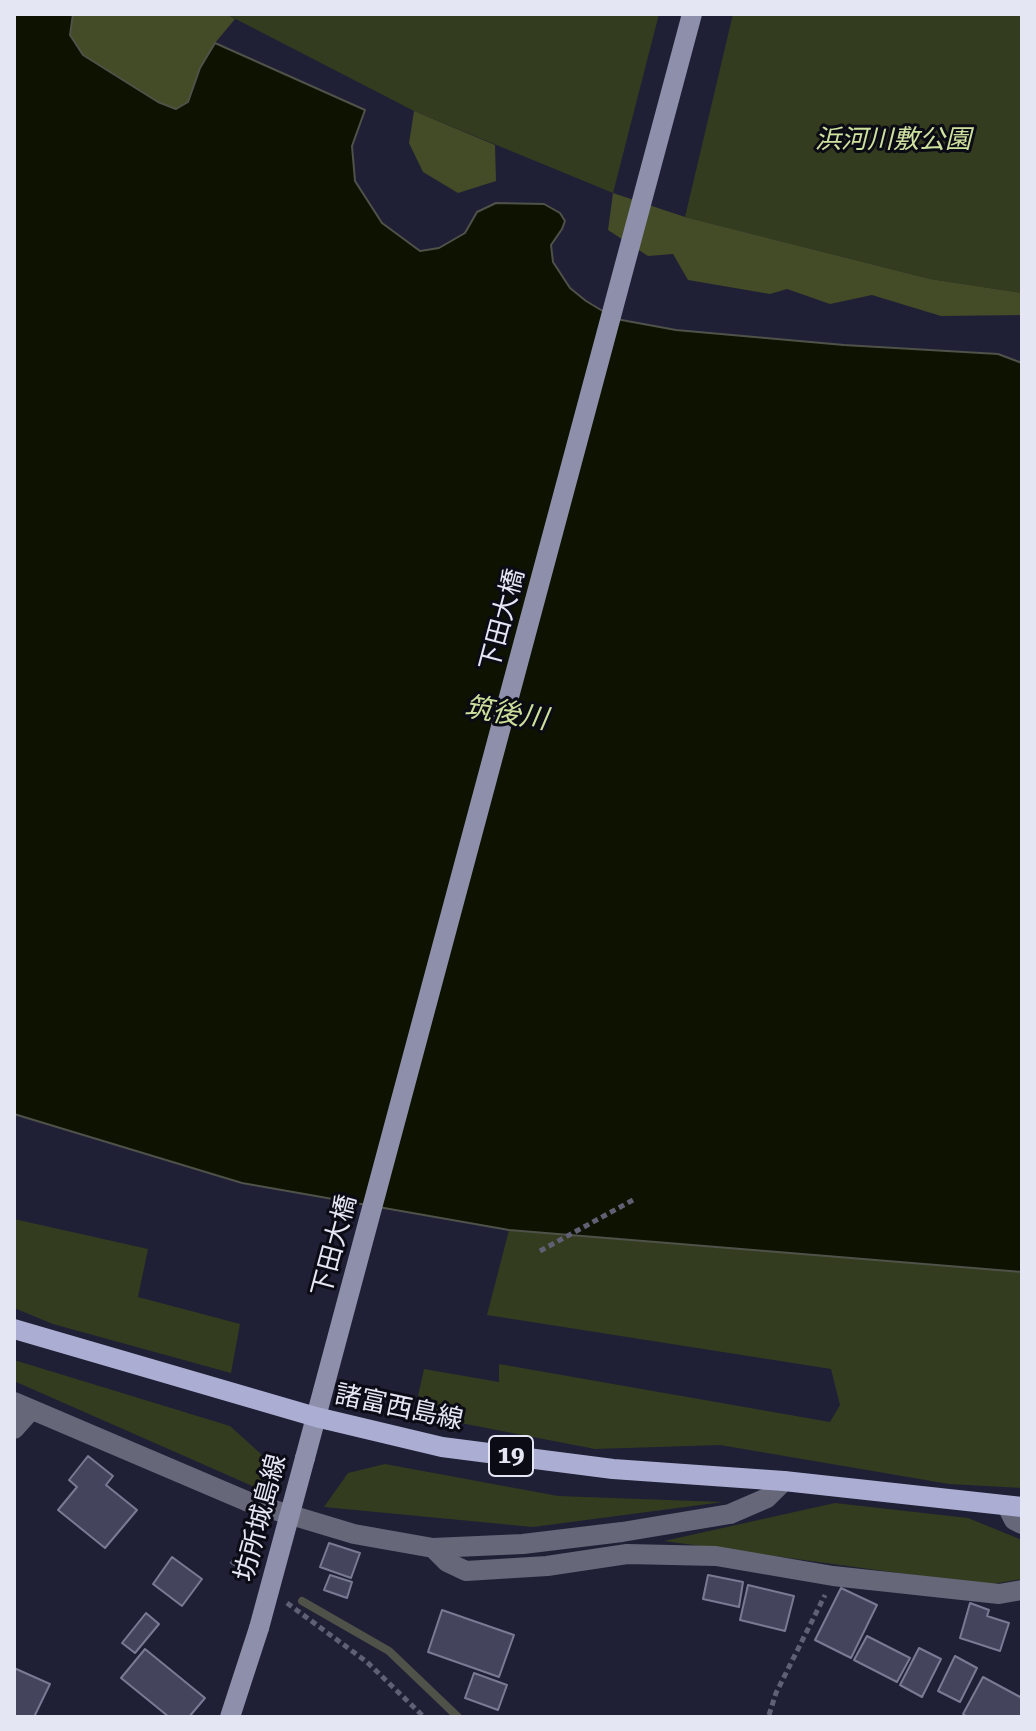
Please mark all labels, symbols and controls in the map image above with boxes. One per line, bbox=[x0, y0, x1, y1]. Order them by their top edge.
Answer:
park label: 浜河川敷公園 bbox=[815, 124, 971, 156]
street label: 下田大橋 bbox=[474, 566, 532, 674]
water label: 筑後川 bbox=[462, 691, 550, 737]
street label: 下田大橋 bbox=[306, 1192, 364, 1300]
street label: 諸富西島線 bbox=[332, 1379, 466, 1437]
road number: 19 bbox=[489, 1436, 533, 1476]
street label: 坊所城島線 bbox=[229, 1451, 293, 1585]

